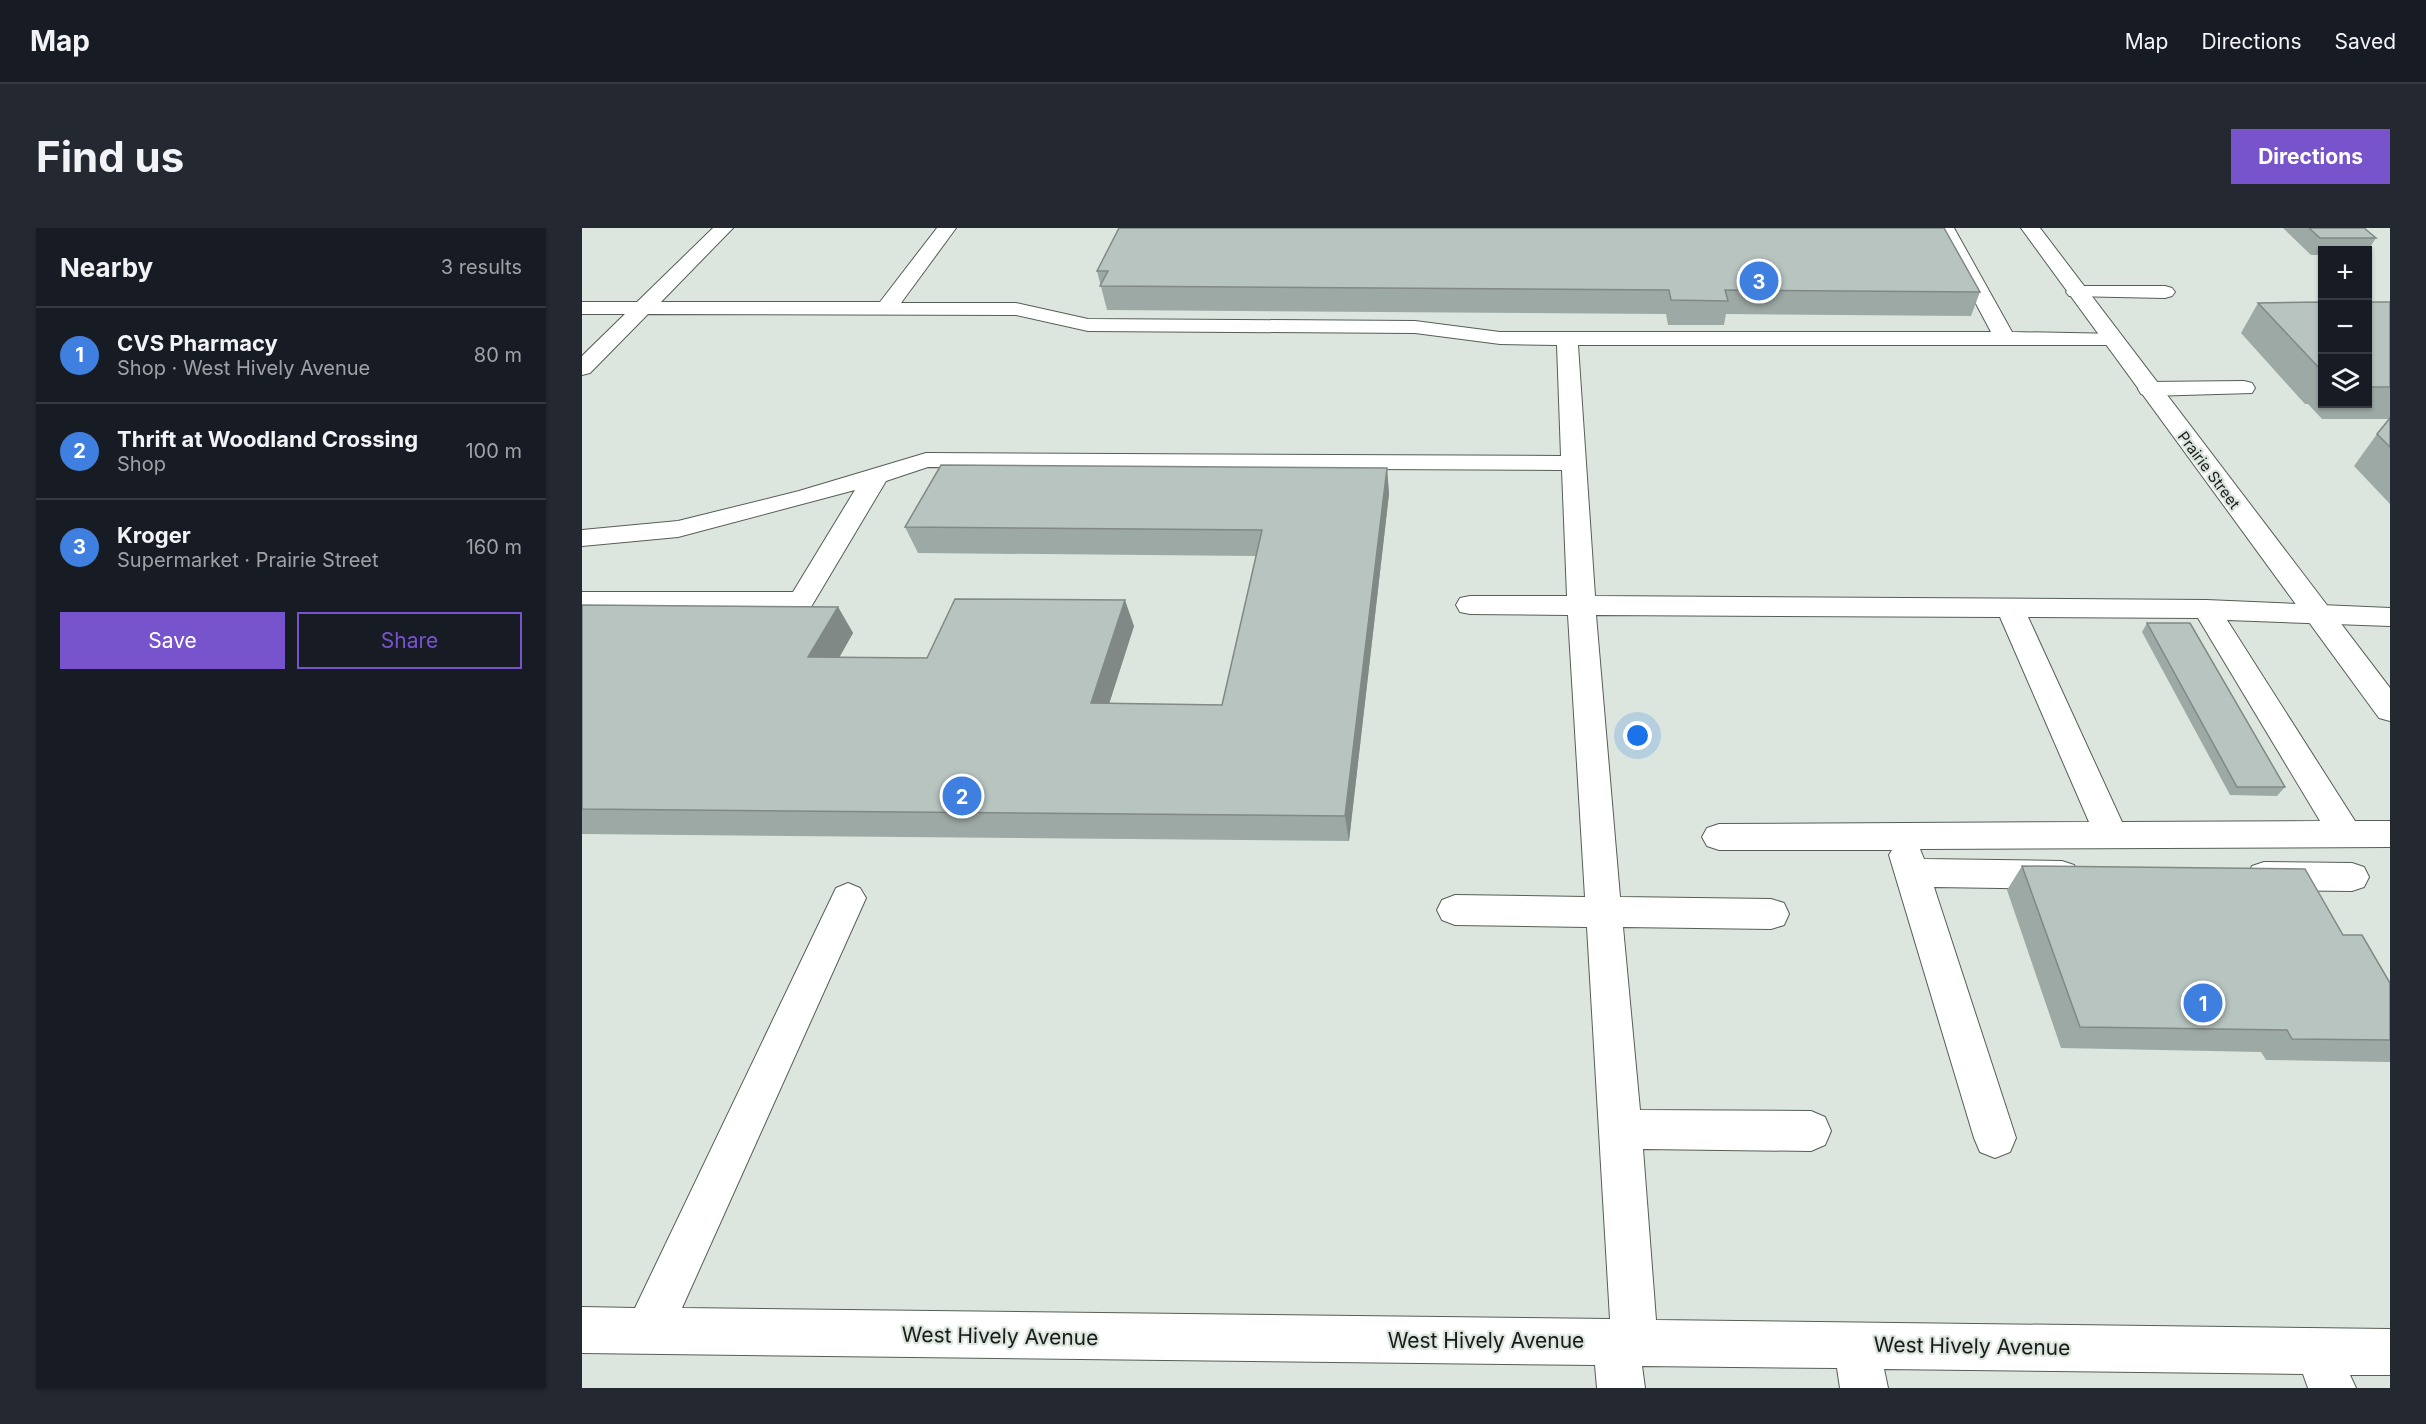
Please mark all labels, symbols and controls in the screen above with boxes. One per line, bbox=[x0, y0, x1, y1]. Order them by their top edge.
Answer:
text: Map bbox=[30, 24, 90, 58]
text: Map bbox=[2125, 29, 2168, 54]
text: Directions bbox=[2201, 29, 2302, 54]
text: Saved bbox=[2335, 29, 2396, 54]
button: Directions bbox=[2231, 129, 2390, 184]
text: Find us bbox=[36, 131, 184, 182]
map controls bbox=[2318, 246, 2372, 408]
button: + bbox=[2318, 246, 2372, 300]
text: Nearby bbox=[60, 252, 153, 283]
text: 3 results bbox=[441, 255, 522, 279]
pin: 3 bbox=[1740, 259, 1778, 304]
button: − bbox=[2318, 300, 2372, 354]
text: CVS Pharmacy bbox=[117, 330, 278, 356]
text: 1 bbox=[75, 343, 84, 367]
text: 80 m bbox=[474, 343, 522, 367]
button: layers bbox=[2318, 354, 2372, 408]
text: Shop · West Hively Avenue bbox=[117, 356, 370, 380]
text: Thrift at Woodland Crossing bbox=[117, 426, 418, 452]
street label: Prairie Street bbox=[2174, 428, 2244, 513]
text: 2 bbox=[73, 439, 86, 463]
text: 100 m bbox=[465, 439, 522, 463]
text: Shop bbox=[117, 452, 166, 476]
text: Kroger bbox=[117, 522, 191, 548]
text: 3 bbox=[73, 535, 86, 559]
text: 160 m bbox=[466, 535, 522, 559]
text: Supermarket · Prairie Street bbox=[117, 548, 379, 572]
button: Save bbox=[60, 612, 285, 669]
button: Share bbox=[297, 612, 522, 669]
your location bbox=[1623, 721, 1652, 750]
pin: 2 bbox=[942, 774, 982, 818]
pin: 1 bbox=[2184, 980, 2222, 1026]
street label: West Hively Avenue bbox=[901, 1322, 1099, 1350]
street label: West Hively Avenue bbox=[1388, 1328, 1584, 1353]
street label: West Hively Avenue bbox=[1873, 1332, 2071, 1360]

